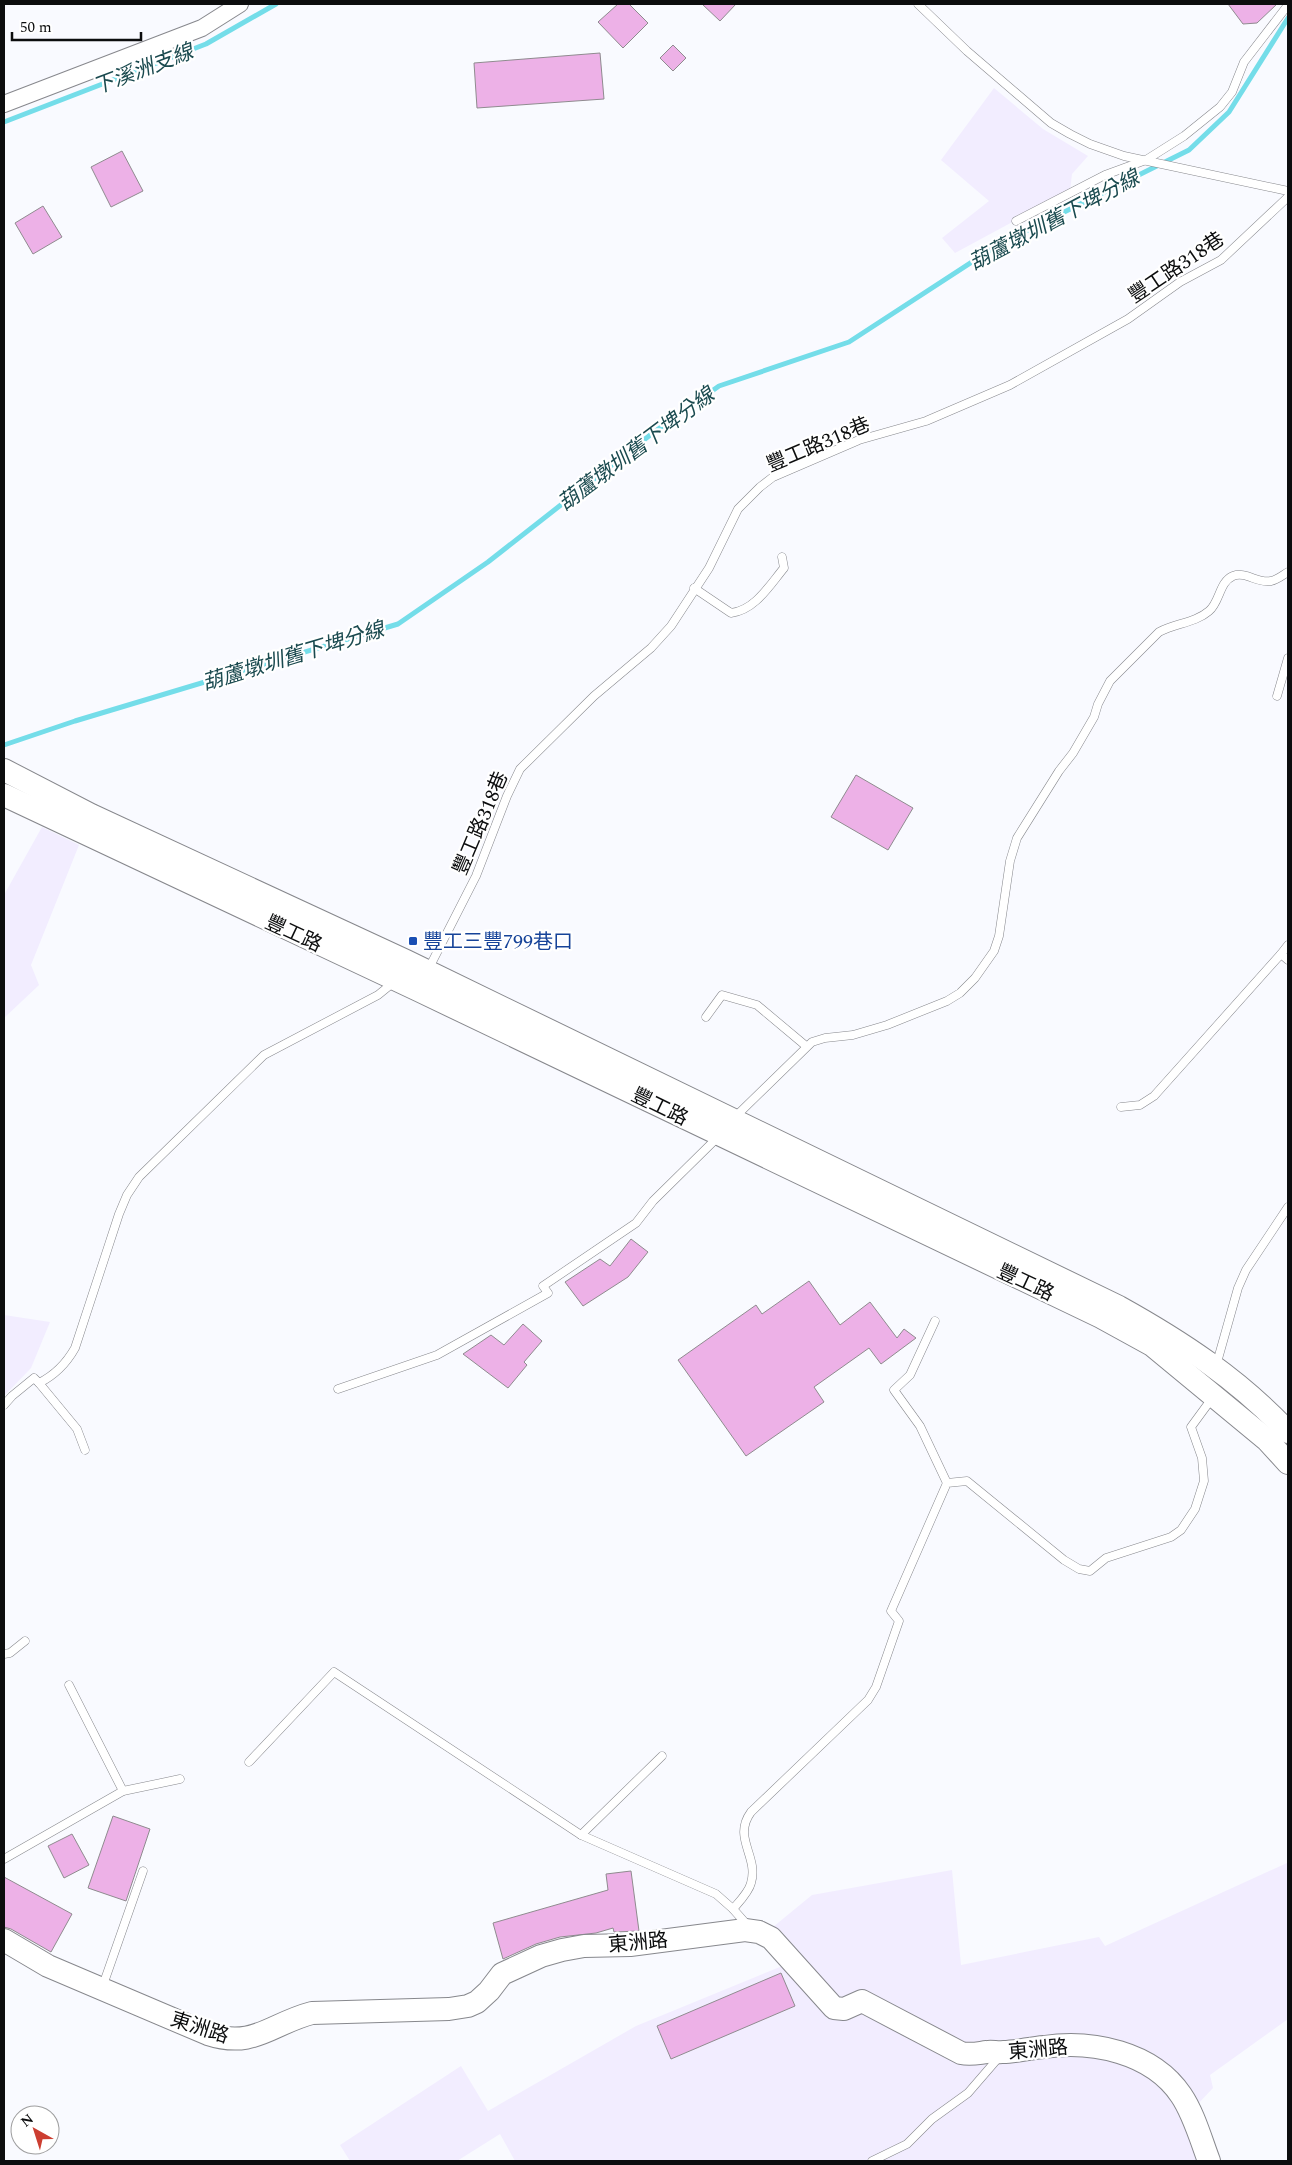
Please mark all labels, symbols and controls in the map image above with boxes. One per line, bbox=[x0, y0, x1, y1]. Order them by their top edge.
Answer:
scale bar bbox=[12, 10, 141, 42]
text: 50 m bbox=[20, 16, 52, 39]
water label: 下溪洲支線 bbox=[89, 35, 200, 104]
water label: 葫蘆墩圳舊下埤分線 bbox=[964, 161, 1147, 279]
street label: 豐工路318巷 bbox=[1123, 225, 1231, 311]
water label: 葫蘆墩圳舊下埤分線 bbox=[552, 379, 723, 519]
street label: 豐工路318巷 bbox=[762, 410, 875, 480]
water label: 葫蘆墩圳舊下埤分線 bbox=[198, 613, 390, 700]
street label: 豐工路318巷 bbox=[446, 767, 516, 880]
street label: 豐工路 bbox=[260, 908, 327, 960]
place label: 豐工三豐799巷口 bbox=[423, 927, 573, 957]
marker: 豐工三豐799巷口 bbox=[407, 935, 419, 947]
street label: 豐工路 bbox=[626, 1080, 693, 1134]
street label: 豐工路 bbox=[992, 1257, 1059, 1309]
street label: 東洲路 bbox=[607, 1925, 669, 1961]
street label: 東洲路 bbox=[167, 2004, 233, 2051]
street label: 東洲路 bbox=[1007, 2032, 1069, 2068]
north arrow bbox=[10, 2105, 60, 2155]
text: N bbox=[16, 2109, 38, 2132]

